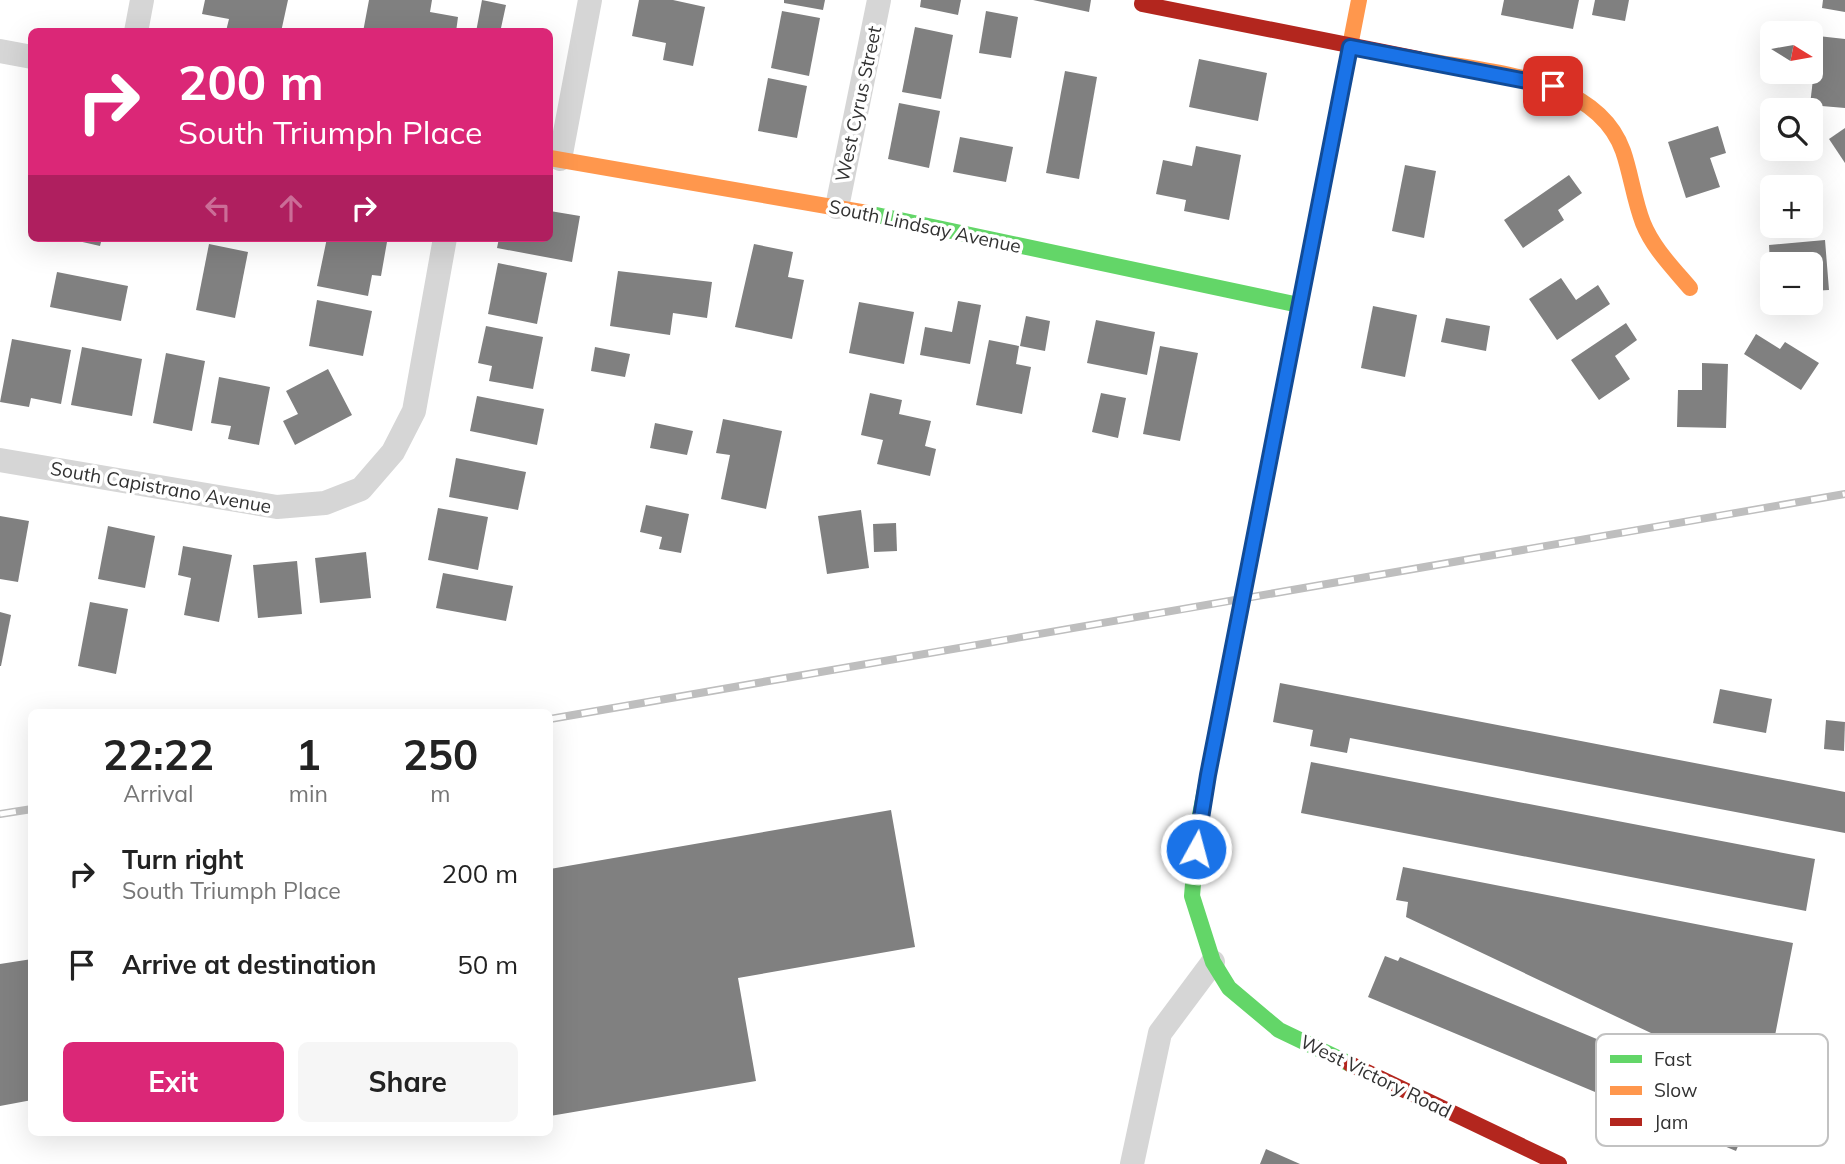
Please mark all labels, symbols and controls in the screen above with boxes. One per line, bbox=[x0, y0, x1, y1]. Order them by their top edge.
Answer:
north arrow bbox=[1760, 21, 1824, 84]
map controls bbox=[1760, 21, 1823, 315]
street label: West Cyrus Street bbox=[830, 24, 886, 184]
text: 200 m bbox=[178, 51, 324, 112]
icon: right bbox=[63, 56, 154, 147]
pin bbox=[1523, 56, 1583, 116]
icon: arrive bbox=[1534, 67, 1572, 105]
button: search bbox=[1760, 98, 1823, 161]
text: South Triumph Place bbox=[178, 112, 483, 152]
button: + bbox=[1760, 175, 1823, 238]
icon: left bbox=[199, 189, 237, 227]
icon: ahead bbox=[272, 189, 310, 227]
icon: right bbox=[345, 189, 383, 227]
street label: South Lindsay Avenue bbox=[827, 194, 1023, 258]
button: − bbox=[1760, 252, 1823, 315]
street label: South Capistrano Avenue bbox=[49, 456, 273, 518]
text: 22:22 bbox=[103, 728, 214, 781]
text: 1 bbox=[296, 728, 321, 781]
text: 250 bbox=[403, 728, 478, 781]
text: Arrival bbox=[123, 779, 194, 808]
text: min bbox=[289, 779, 328, 808]
text: m bbox=[430, 779, 451, 808]
position arrow bbox=[1159, 812, 1233, 886]
text: Turn right bbox=[122, 843, 243, 876]
icon: right bbox=[63, 855, 101, 893]
text: 200 m bbox=[442, 857, 518, 890]
text: South Triumph Place bbox=[122, 876, 341, 905]
icon: arrive bbox=[63, 946, 101, 984]
text: Arrive at destination bbox=[122, 948, 377, 981]
text: 50 m bbox=[457, 948, 518, 981]
street label: West Victory Road bbox=[1297, 1029, 1455, 1123]
legend bbox=[1596, 1034, 1828, 1146]
button: Exit bbox=[63, 1042, 284, 1122]
button: Share bbox=[298, 1042, 518, 1122]
text: Fast bbox=[1654, 1047, 1692, 1071]
text: Slow bbox=[1654, 1078, 1698, 1102]
text: Jam bbox=[1654, 1110, 1688, 1134]

